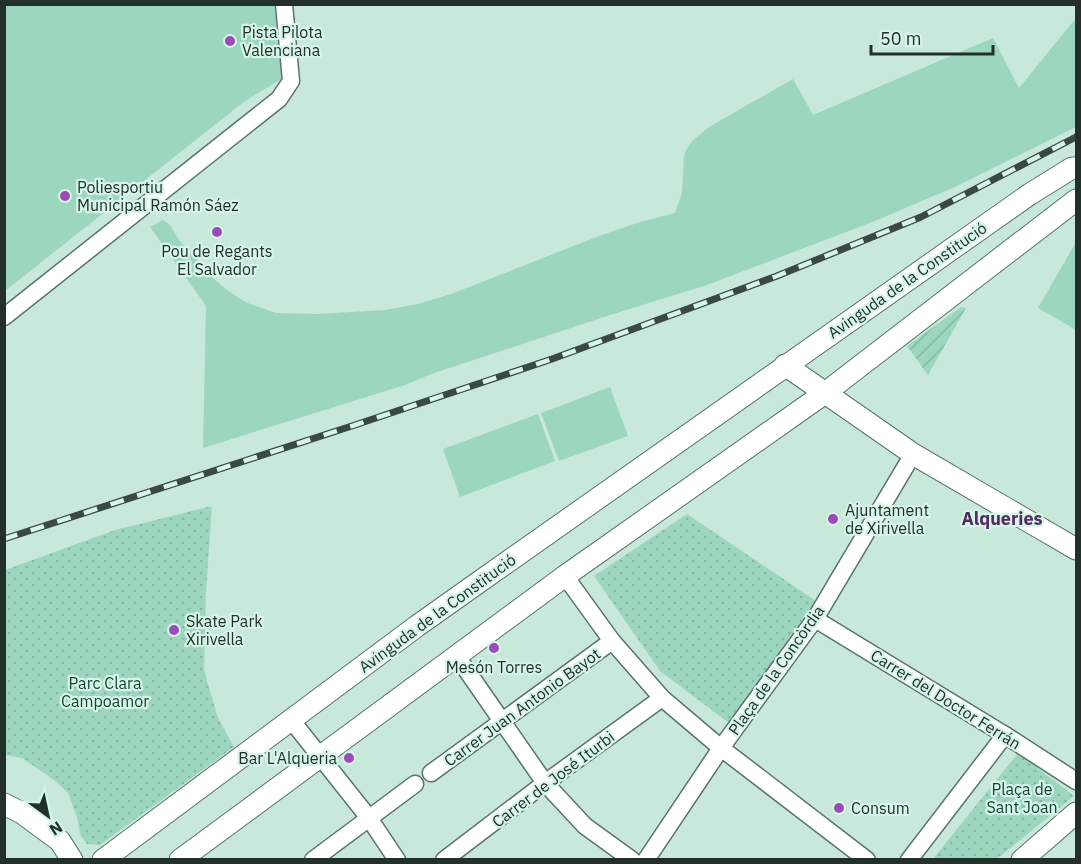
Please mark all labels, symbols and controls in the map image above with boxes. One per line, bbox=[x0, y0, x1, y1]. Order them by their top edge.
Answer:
scale bar bbox=[871, 18, 992, 56]
place label: Pista Pilota Valenciana bbox=[242, 22, 323, 60]
text: 50 m bbox=[880, 27, 922, 50]
marker: Pista Pilota Valenciana bbox=[223, 34, 237, 48]
place label: Poliesportiu Municipal Ramón Sáez bbox=[77, 177, 239, 215]
marker: Poliesportiu Municipal Ramón Sáez bbox=[58, 189, 72, 203]
street label: Avinguda de la Constitució bbox=[824, 217, 990, 343]
marker: Pou de Regants El Salvador bbox=[210, 225, 224, 239]
place label: Pou de Regants El Salvador bbox=[161, 241, 273, 279]
place label: Ajuntament de Xirivella bbox=[845, 500, 929, 538]
district label: Alqueries bbox=[961, 507, 1043, 530]
marker: Ajuntament de Xirivella bbox=[826, 512, 840, 526]
street label: Avinguda de la Constitució bbox=[354, 549, 520, 677]
street label: Plaça de la Concòrdia bbox=[724, 601, 829, 739]
place label: Skate Park Xirivella bbox=[186, 611, 263, 649]
marker: Skate Park Xirivella bbox=[167, 623, 181, 637]
marker: Mesón Torres bbox=[487, 641, 501, 655]
street label: Carrer Juan Antonio Bayot bbox=[440, 644, 604, 770]
street label: Carrer del Doctor Ferrán bbox=[867, 645, 1025, 753]
place label: Mesón Torres bbox=[446, 657, 542, 677]
park label: Parc Clara Campoamor bbox=[61, 673, 149, 711]
street label: Carrer de José Iturbi bbox=[488, 726, 618, 832]
place label: Bar L'Alqueria bbox=[238, 748, 337, 768]
marker: Bar L'Alqueria bbox=[342, 751, 356, 765]
park label: Plaça de Sant Joan bbox=[986, 779, 1058, 817]
north arrow bbox=[18, 786, 78, 846]
place label: Consum bbox=[851, 798, 910, 818]
marker: Consum bbox=[832, 801, 846, 815]
text: N bbox=[46, 817, 66, 840]

